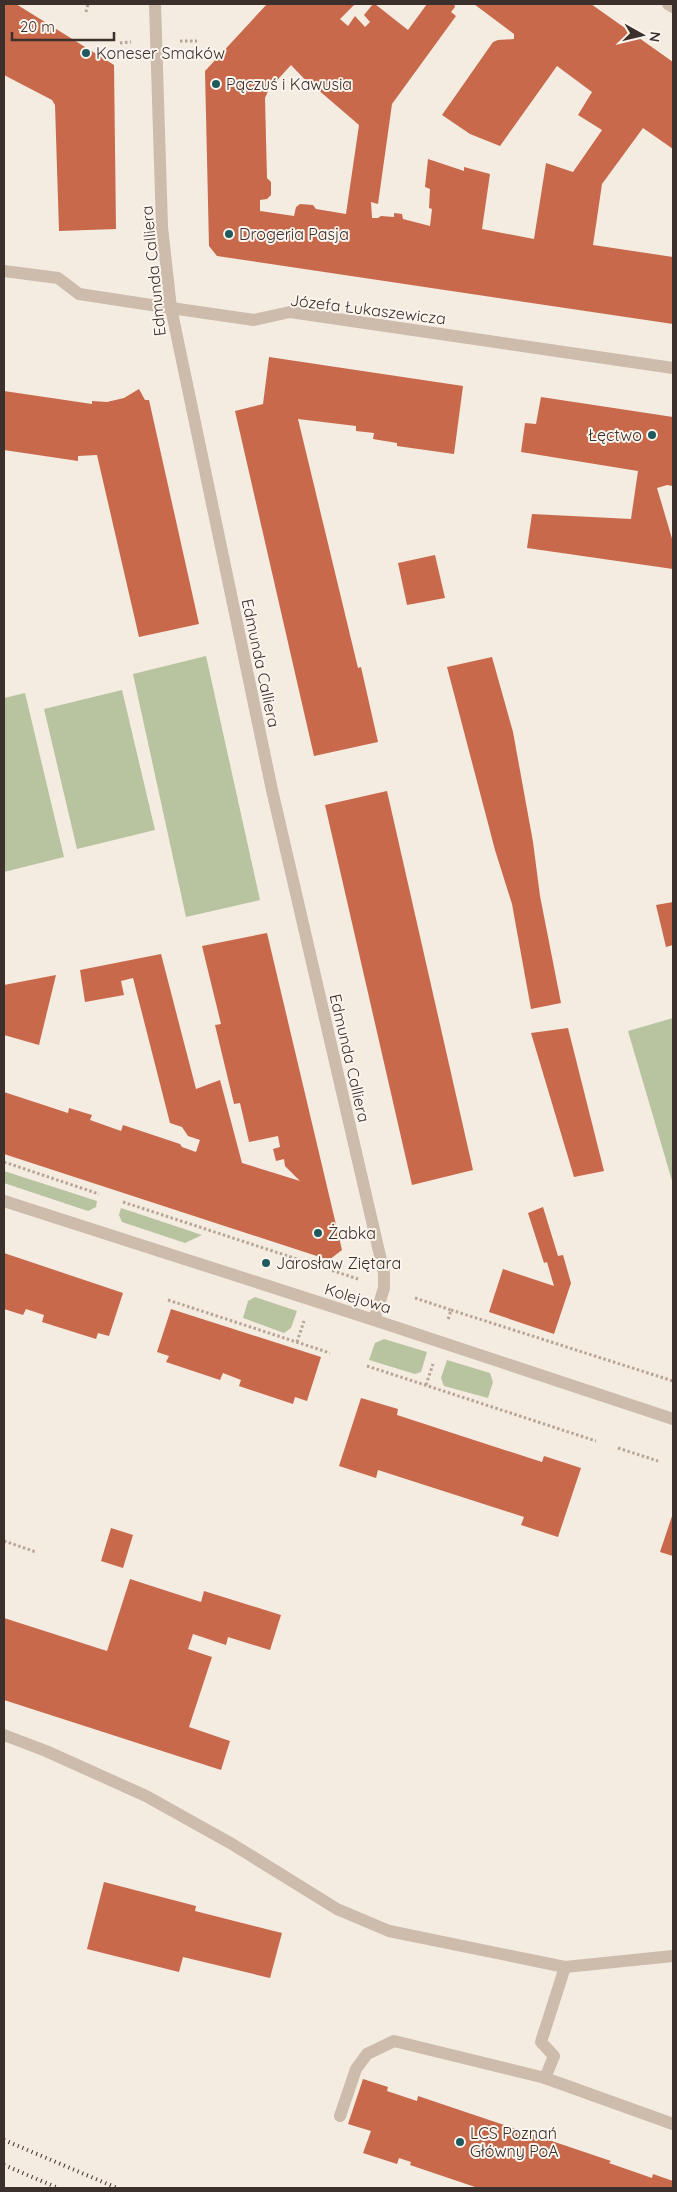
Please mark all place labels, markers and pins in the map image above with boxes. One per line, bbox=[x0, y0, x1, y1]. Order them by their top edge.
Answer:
place label: Koneser Smaków bbox=[96, 43, 225, 63]
marker: Koneser Smaków bbox=[80, 47, 92, 59]
place label: Pączuś i Kawusia bbox=[226, 74, 352, 94]
marker: Pączuś i Kawusia bbox=[210, 78, 222, 90]
place label: Drogeria Pasja bbox=[239, 224, 349, 244]
marker: Drogeria Pasja bbox=[223, 228, 235, 240]
place label: Łęctwo bbox=[588, 425, 642, 445]
marker: Łęctwo bbox=[646, 429, 658, 441]
place label: Żabka bbox=[328, 1223, 376, 1243]
marker: Żabka bbox=[312, 1227, 324, 1239]
place label: Jarosław Ziętara bbox=[276, 1253, 401, 1273]
marker: Jarosław Ziętara bbox=[260, 1257, 272, 1269]
place label: LCS Poznań Główny PoA bbox=[470, 2123, 559, 2161]
marker: LCS Poznań Główny PoA bbox=[454, 2136, 466, 2148]

